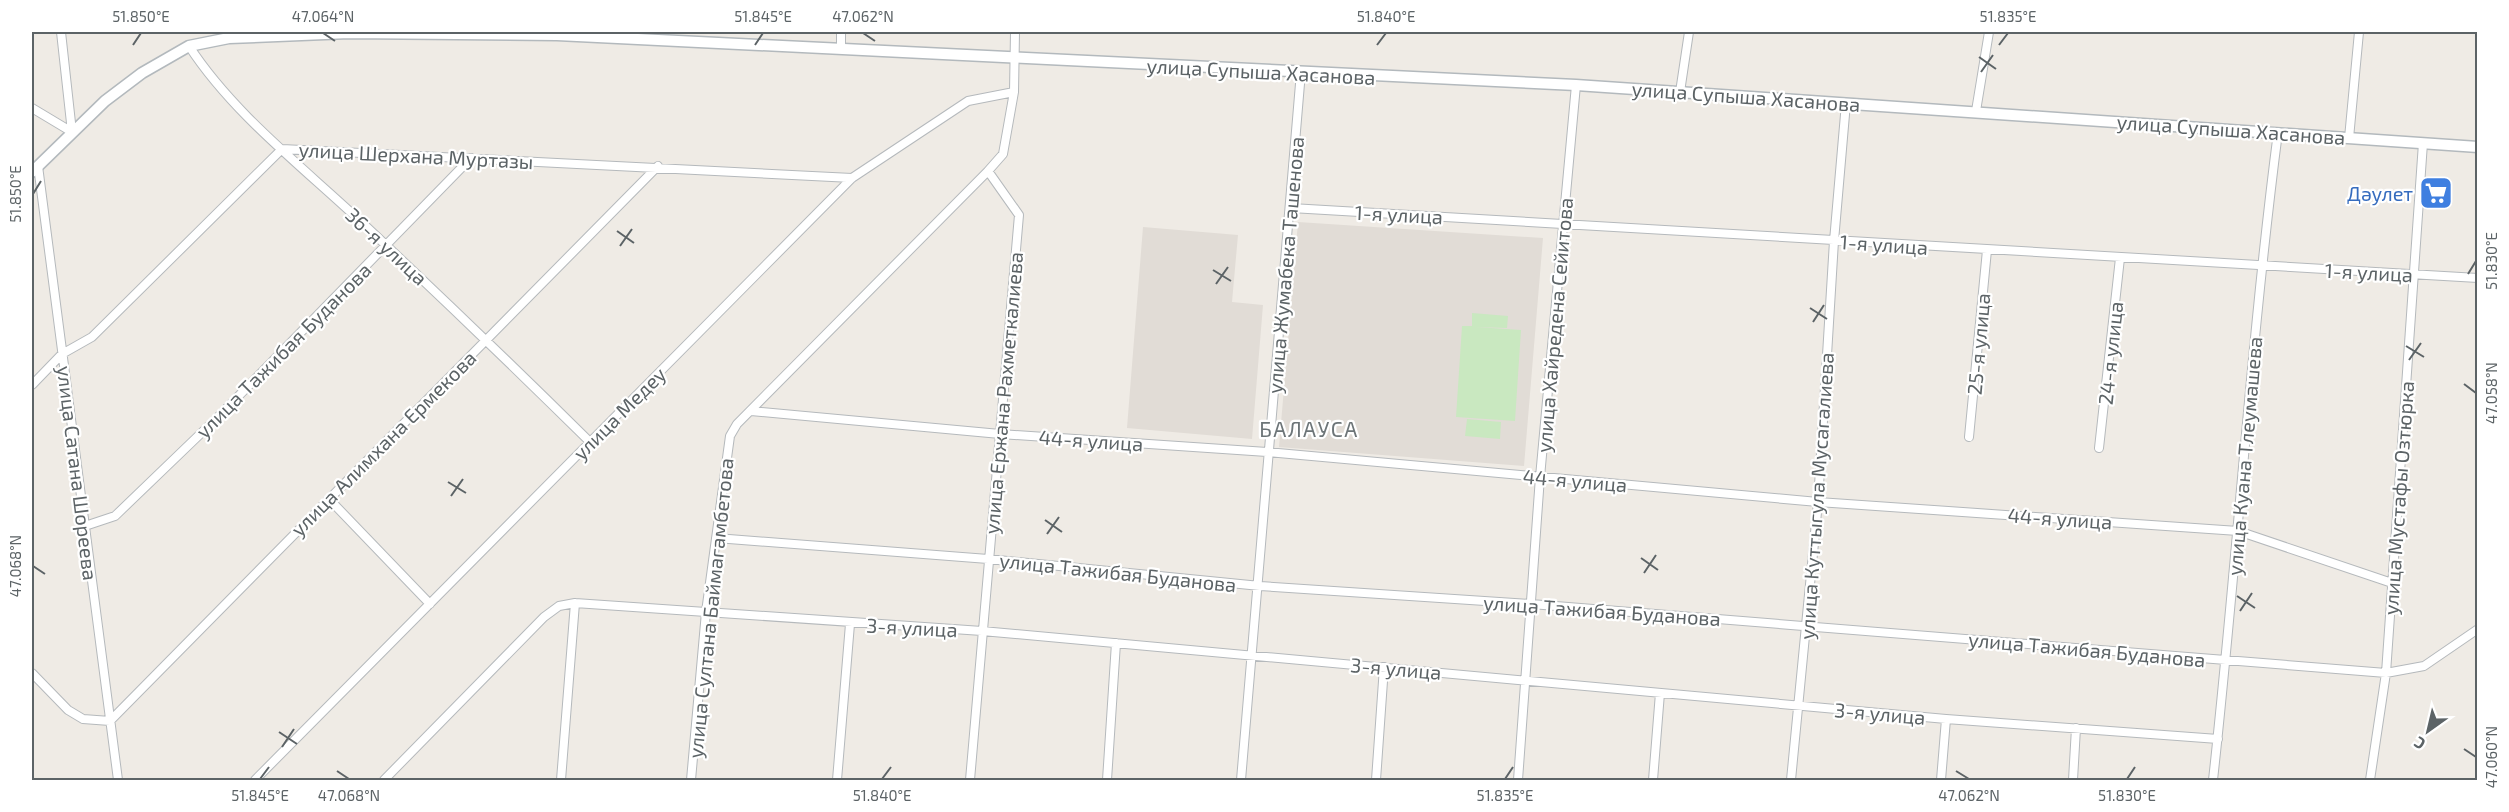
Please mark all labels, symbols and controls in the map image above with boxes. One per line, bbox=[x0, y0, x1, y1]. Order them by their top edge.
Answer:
text: 51.850°E bbox=[112, 7, 170, 25]
text: 47.064°N bbox=[292, 7, 354, 25]
text: 51.845°E bbox=[734, 7, 792, 25]
text: 47.062°N bbox=[832, 7, 894, 25]
text: 51.840°E bbox=[1357, 7, 1415, 25]
text: 51.835°E bbox=[1980, 7, 2036, 25]
street label: улица Супыша Хасанова bbox=[1146, 53, 1376, 90]
street label: улица Супыша Хасанова bbox=[1631, 76, 1861, 117]
street label: улица Супыша Хасанова bbox=[2116, 109, 2346, 150]
street label: улица Жумабека Ташенова bbox=[1262, 135, 1309, 395]
street label: улица Шерхана Муртазы bbox=[298, 137, 534, 174]
text: 51.850°E bbox=[6, 165, 24, 223]
supermarket icon: Дәулет bbox=[2418, 175, 2454, 211]
place label: Дәулет bbox=[2347, 181, 2413, 206]
street label: улица Хайредена Сейитова bbox=[1531, 196, 1578, 454]
street label: 1-я улица bbox=[1354, 200, 1444, 229]
street label: 36-я улица bbox=[341, 202, 433, 291]
street label: 1-я улица bbox=[1839, 229, 1929, 260]
text: 51.830°E bbox=[2482, 232, 2500, 290]
street label: улица Ержана Рахметкалиева bbox=[979, 251, 1028, 535]
street label: улица Тажибая Буданова bbox=[190, 257, 376, 443]
street label: 1-я улица bbox=[2324, 258, 2414, 287]
street label: 25-я улица bbox=[1962, 292, 1995, 396]
street label: 24-я улица bbox=[2093, 300, 2128, 406]
street label: улица Куана Тлеумашева bbox=[2222, 335, 2267, 577]
street label: улица Алимхана Ермекова bbox=[285, 345, 481, 541]
street label: улица Куттыгула Мусагалиева bbox=[1794, 352, 1839, 640]
street label: улица Медеу bbox=[568, 361, 671, 465]
text: 47.058°N bbox=[2482, 362, 2500, 424]
street label: улица Сатана Шореева bbox=[52, 364, 103, 582]
street label: улица Мустафы Озтюрка bbox=[2378, 380, 2419, 616]
district label: БАЛАУСА bbox=[1259, 416, 1359, 441]
street label: 44-я улица bbox=[1038, 424, 1144, 457]
street label: улица Султана Баймагамбетова bbox=[682, 457, 739, 759]
street label: 44-я улица bbox=[1522, 463, 1628, 498]
street label: 44-я улица bbox=[2007, 502, 2113, 535]
text: 47.068°N bbox=[6, 535, 24, 597]
street label: улица Тажибая Буданова bbox=[998, 548, 1238, 597]
street label: улица Тажибая Буданова bbox=[1482, 590, 1722, 631]
street label: 3-я улица bbox=[866, 613, 958, 642]
street label: улица Тажибая Буданова bbox=[1967, 627, 2207, 672]
street label: 3-я улица bbox=[1349, 652, 1443, 685]
street label: 3-я улица bbox=[1833, 697, 1927, 730]
north arrow bbox=[2398, 701, 2458, 761]
text: 47.060°N bbox=[2482, 726, 2500, 788]
text: С bbox=[2410, 733, 2429, 754]
text: 51.845°E bbox=[231, 786, 289, 804]
text: 47.068°N bbox=[318, 786, 380, 804]
text: 51.840°E bbox=[853, 786, 911, 804]
text: 51.835°E bbox=[1477, 786, 1533, 804]
text: 47.062°N bbox=[1938, 786, 2000, 804]
text: 51.830°E bbox=[2098, 786, 2156, 804]

